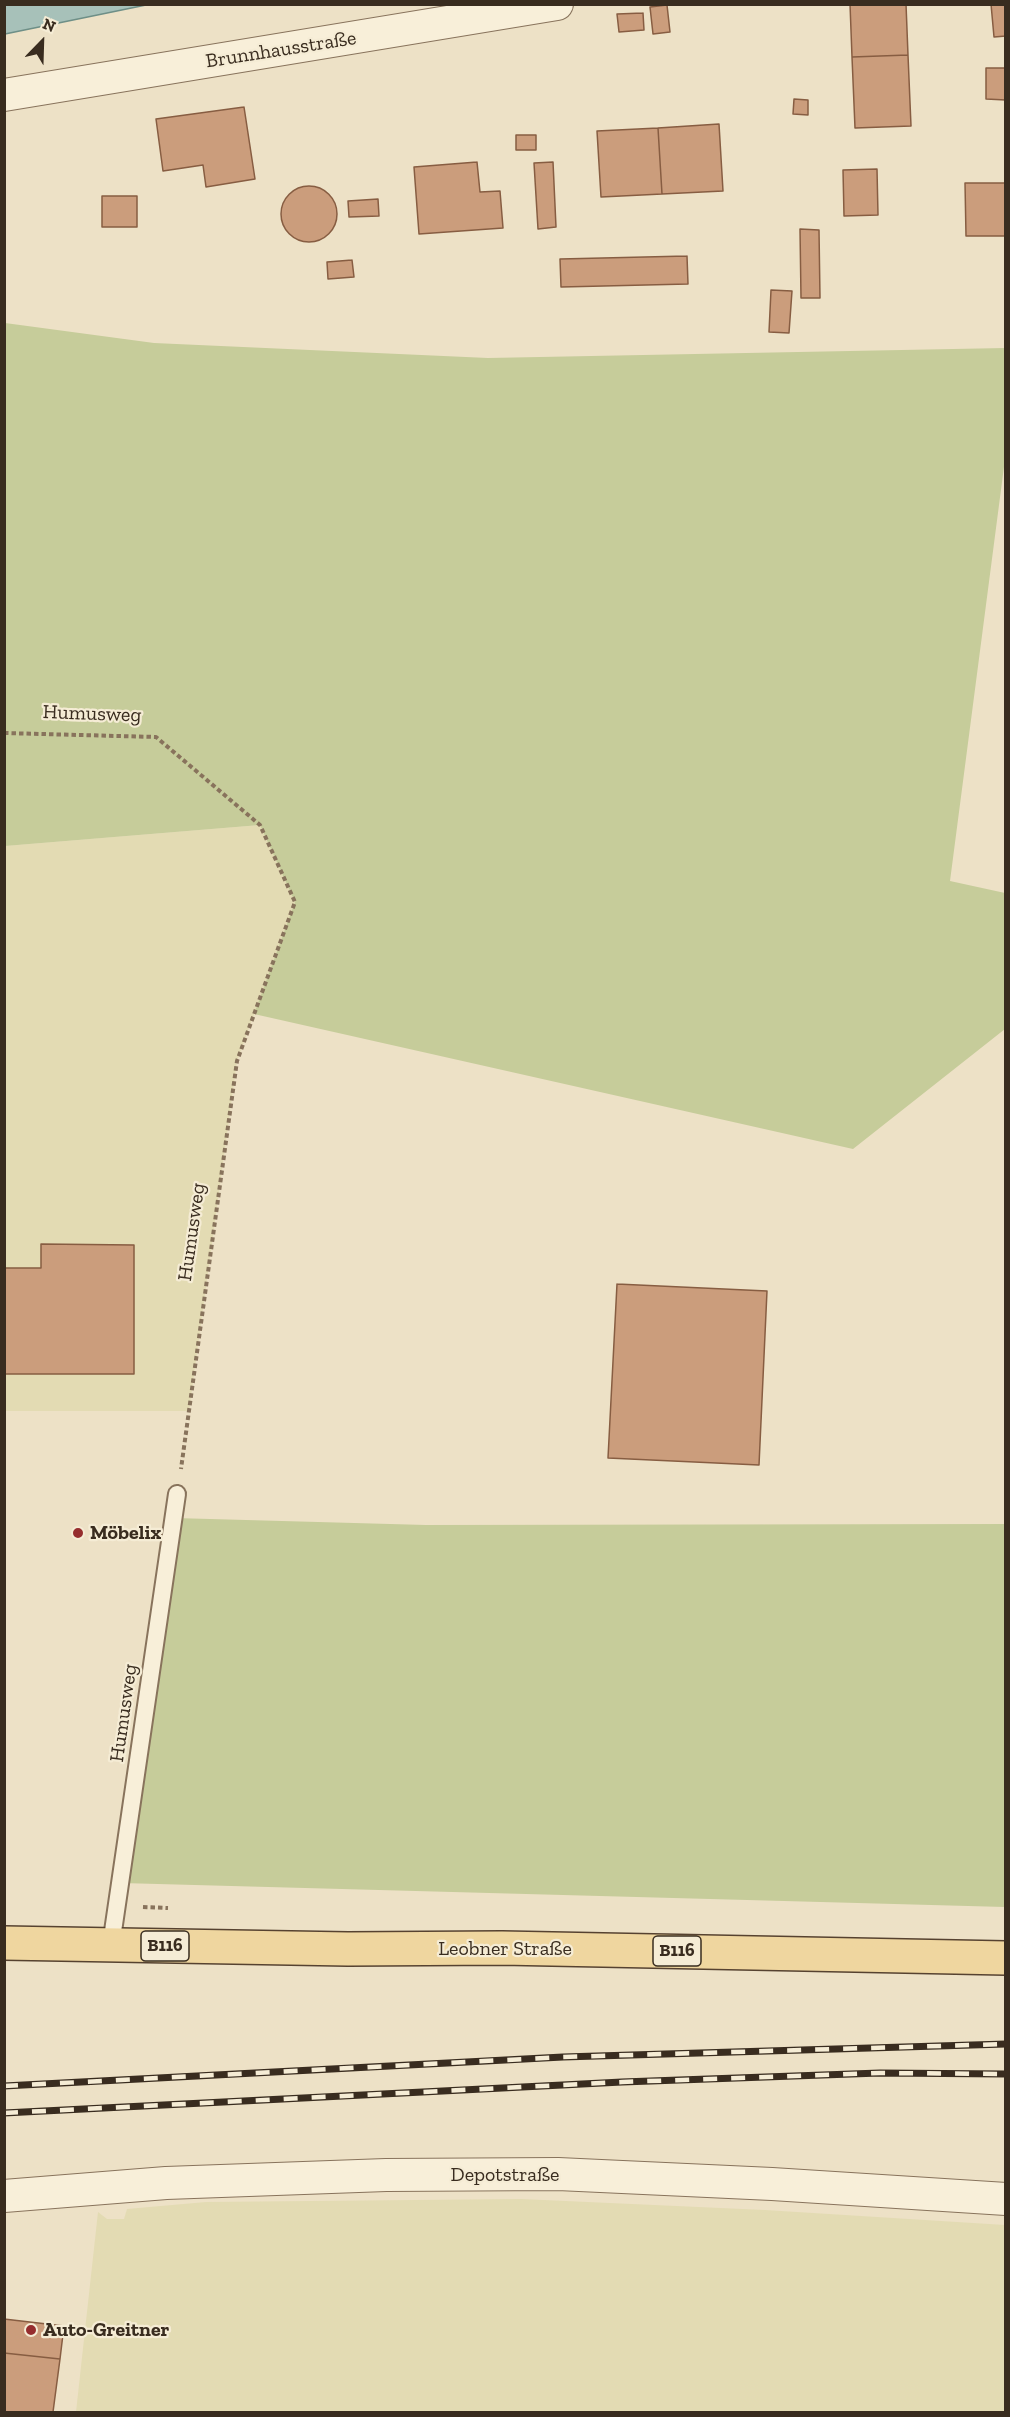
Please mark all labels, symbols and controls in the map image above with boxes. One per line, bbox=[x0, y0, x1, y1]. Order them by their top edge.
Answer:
north arrow bbox=[12, 12, 72, 72]
text: N bbox=[40, 14, 59, 36]
street label: Brunnhausstraße bbox=[204, 26, 358, 74]
street label: Humusweg bbox=[42, 700, 142, 728]
street label: Humusweg bbox=[173, 1181, 211, 1283]
place label: Möbelix bbox=[90, 1521, 161, 1545]
marker: Möbelix bbox=[71, 1526, 85, 1540]
street label: Humusweg bbox=[105, 1662, 143, 1764]
road number: B116 bbox=[141, 1931, 189, 1961]
road number: B116 bbox=[653, 1936, 701, 1966]
street label: Leobner Straße bbox=[438, 1937, 572, 1961]
street label: Depotstraße bbox=[451, 2163, 559, 2187]
place label: Auto-Greitner bbox=[43, 2318, 169, 2342]
marker: Auto-Greitner bbox=[24, 2323, 38, 2337]

